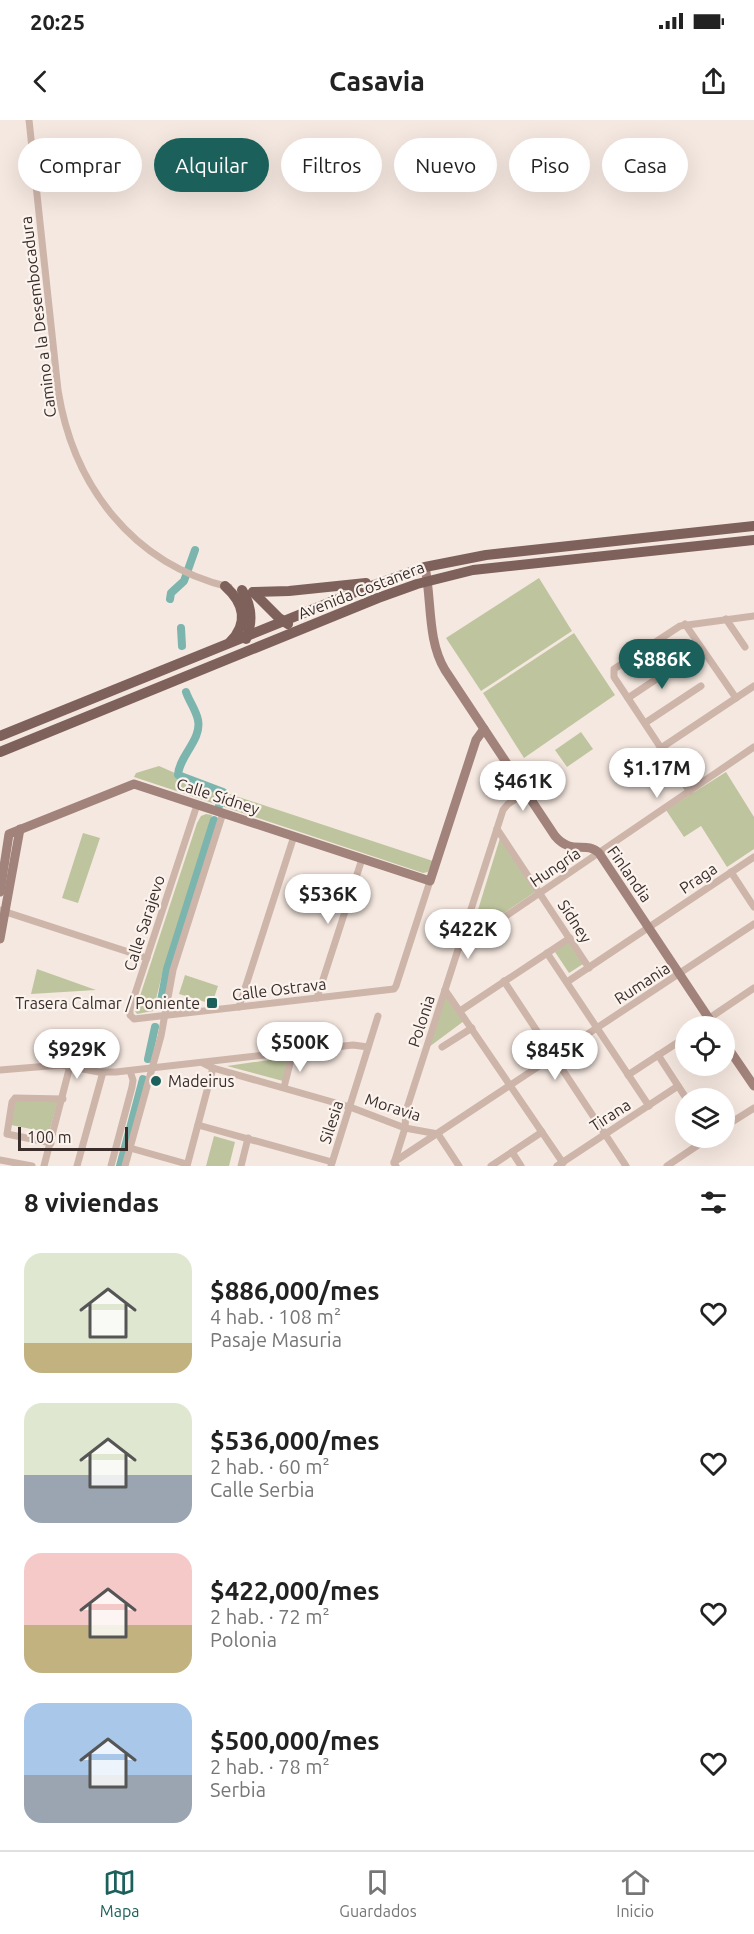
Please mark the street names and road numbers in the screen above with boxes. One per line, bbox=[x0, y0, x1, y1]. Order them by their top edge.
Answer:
street label: Camino a la Desembocadura bbox=[17, 215, 59, 419]
street label: Avenida Costanera bbox=[295, 558, 427, 622]
street label: Calle Sídney bbox=[174, 774, 262, 818]
street label: Finlandia bbox=[604, 842, 656, 906]
street label: Hungría bbox=[526, 844, 584, 890]
street label: Praga bbox=[676, 859, 720, 897]
street label: Calle Sarajevo bbox=[120, 873, 168, 973]
street label: Sídney bbox=[555, 896, 596, 946]
street label: Rumania bbox=[611, 958, 673, 1008]
street label: Calle Ostrava bbox=[231, 974, 327, 1004]
street label: Polonia bbox=[404, 993, 438, 1049]
street label: Moravia bbox=[363, 1090, 423, 1124]
street label: Tirana bbox=[586, 1095, 634, 1135]
street label: Silesia bbox=[316, 1098, 346, 1146]

